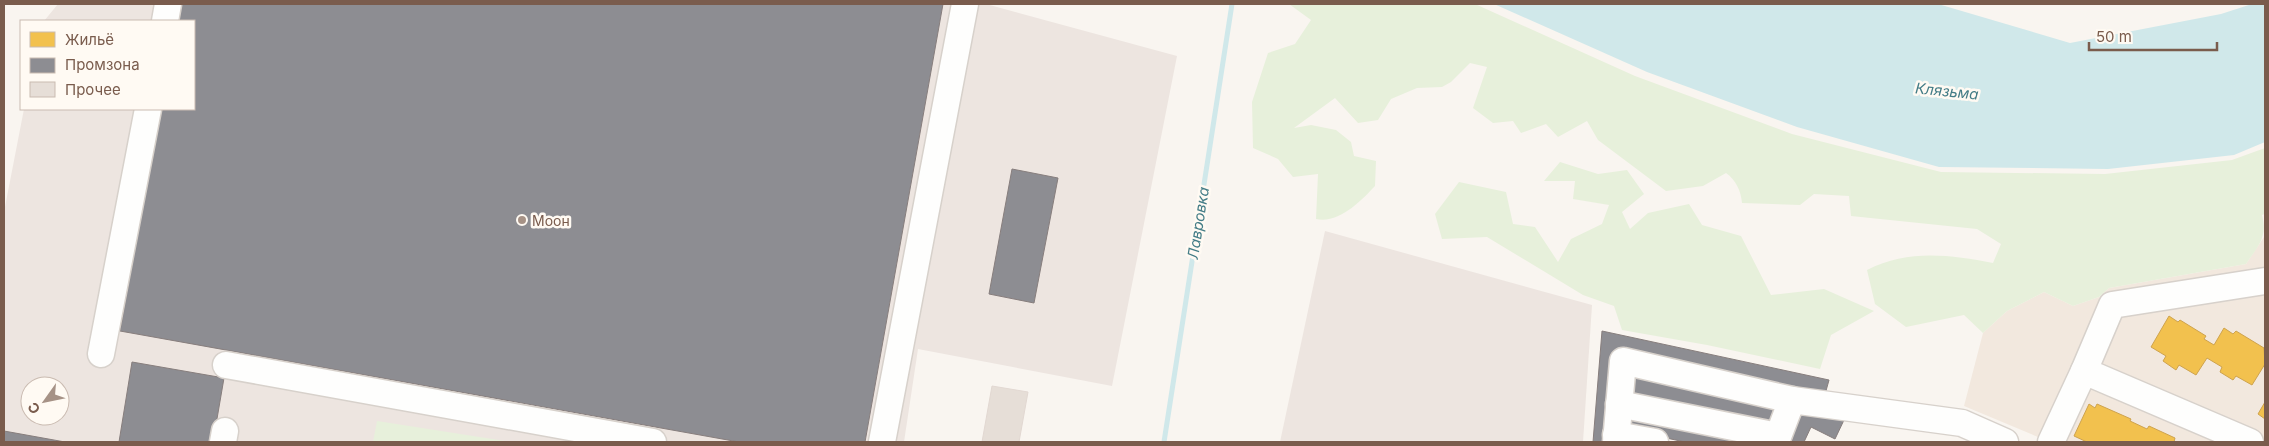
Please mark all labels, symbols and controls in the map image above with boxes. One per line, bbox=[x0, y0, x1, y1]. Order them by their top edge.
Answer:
legend bbox=[20, 20, 195, 110]
scale bar bbox=[2089, 20, 2216, 52]
text: 50 m bbox=[2096, 27, 2132, 46]
text: Жильё bbox=[65, 30, 114, 49]
text: Промзона bbox=[65, 55, 140, 74]
water label: Клязьма bbox=[1914, 78, 1980, 104]
text: Прочее bbox=[65, 80, 121, 99]
water label: Лавровка bbox=[1183, 185, 1213, 261]
place label: Моон bbox=[532, 212, 570, 229]
marker: Моон bbox=[516, 214, 528, 226]
north arrow bbox=[20, 376, 70, 426]
text: С bbox=[24, 399, 44, 417]

